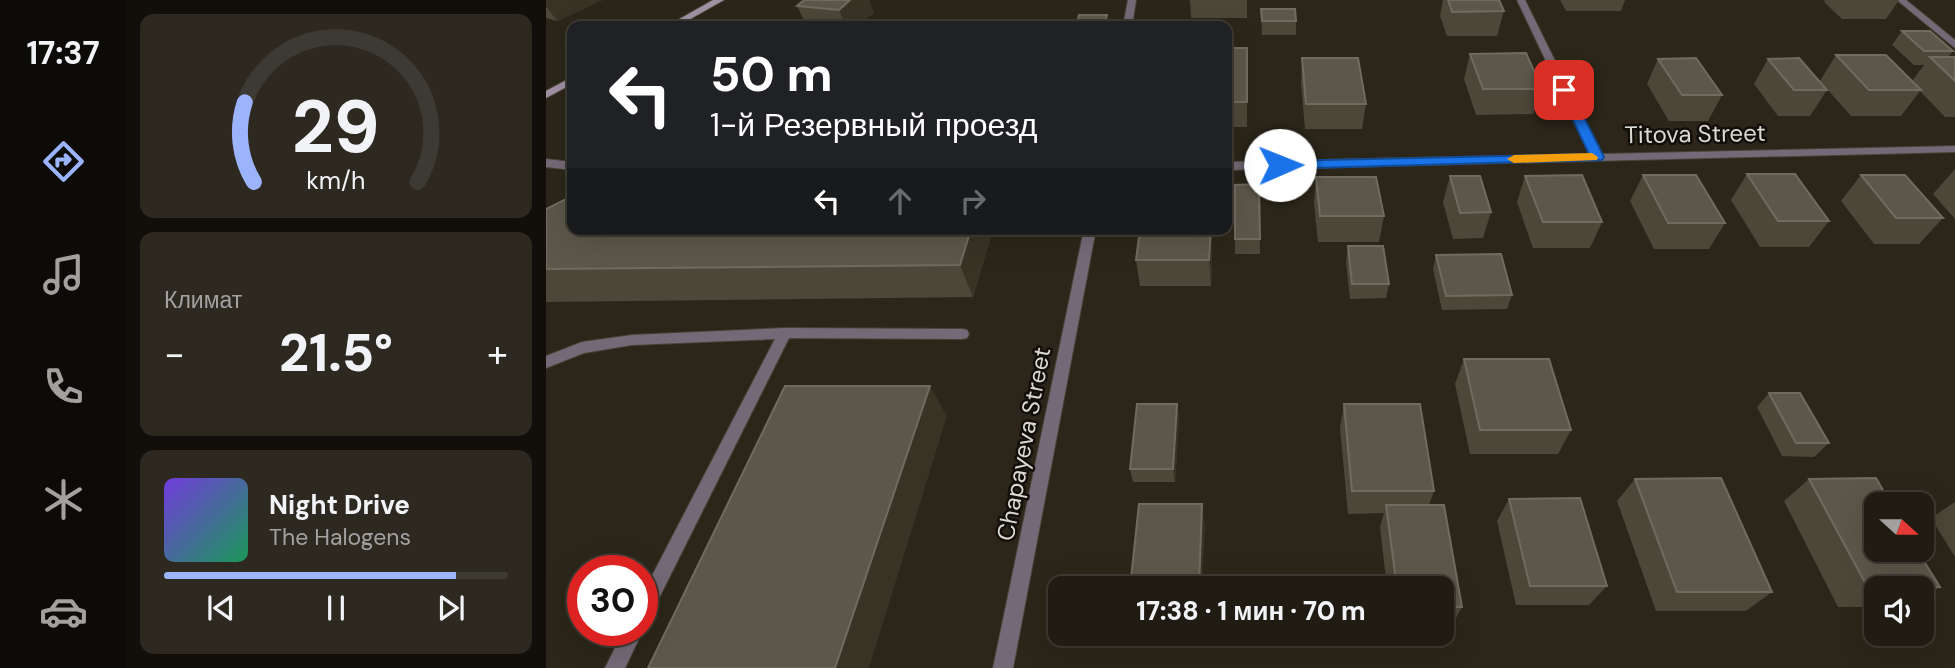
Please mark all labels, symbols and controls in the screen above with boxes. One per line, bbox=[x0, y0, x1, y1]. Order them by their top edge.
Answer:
text: 17:37 bbox=[26, 32, 100, 74]
text: 50 m bbox=[710, 42, 833, 106]
icon: left bbox=[595, 49, 686, 140]
pin bbox=[1534, 60, 1594, 120]
icon: arrive bbox=[1545, 71, 1583, 109]
text: 29 bbox=[292, 80, 380, 175]
text: 1-й Резервный проезд bbox=[710, 104, 1037, 146]
street label: Titova Street bbox=[1624, 117, 1766, 150]
position arrow bbox=[1243, 128, 1317, 202]
icon: directions bbox=[39, 137, 88, 186]
text: km/h bbox=[306, 164, 366, 197]
icon: left bbox=[808, 182, 846, 220]
icon: ahead bbox=[881, 182, 919, 220]
icon: right bbox=[954, 182, 992, 220]
icon: music bbox=[39, 250, 88, 299]
text: Климат bbox=[164, 285, 242, 315]
text: 21.5° bbox=[279, 319, 393, 387]
text: − bbox=[164, 329, 185, 379]
text: + bbox=[487, 329, 508, 379]
street label: Chapayeva Street bbox=[990, 344, 1057, 543]
icon: phone bbox=[39, 362, 88, 411]
icon: climate bbox=[39, 475, 88, 524]
text: Night Drive bbox=[269, 488, 410, 522]
north arrow bbox=[1864, 492, 1934, 562]
map controls bbox=[1864, 492, 1934, 646]
text: The Halogens bbox=[269, 522, 411, 552]
speed limit sign: 30 bbox=[567, 555, 658, 646]
button: sound bbox=[1864, 576, 1934, 646]
icon: car bbox=[39, 587, 88, 636]
icon: previous bbox=[202, 589, 240, 627]
icon: pause bbox=[317, 589, 355, 627]
icon: next bbox=[432, 589, 470, 627]
text: 17:38 · 1 мин · 70 m bbox=[1136, 594, 1366, 628]

